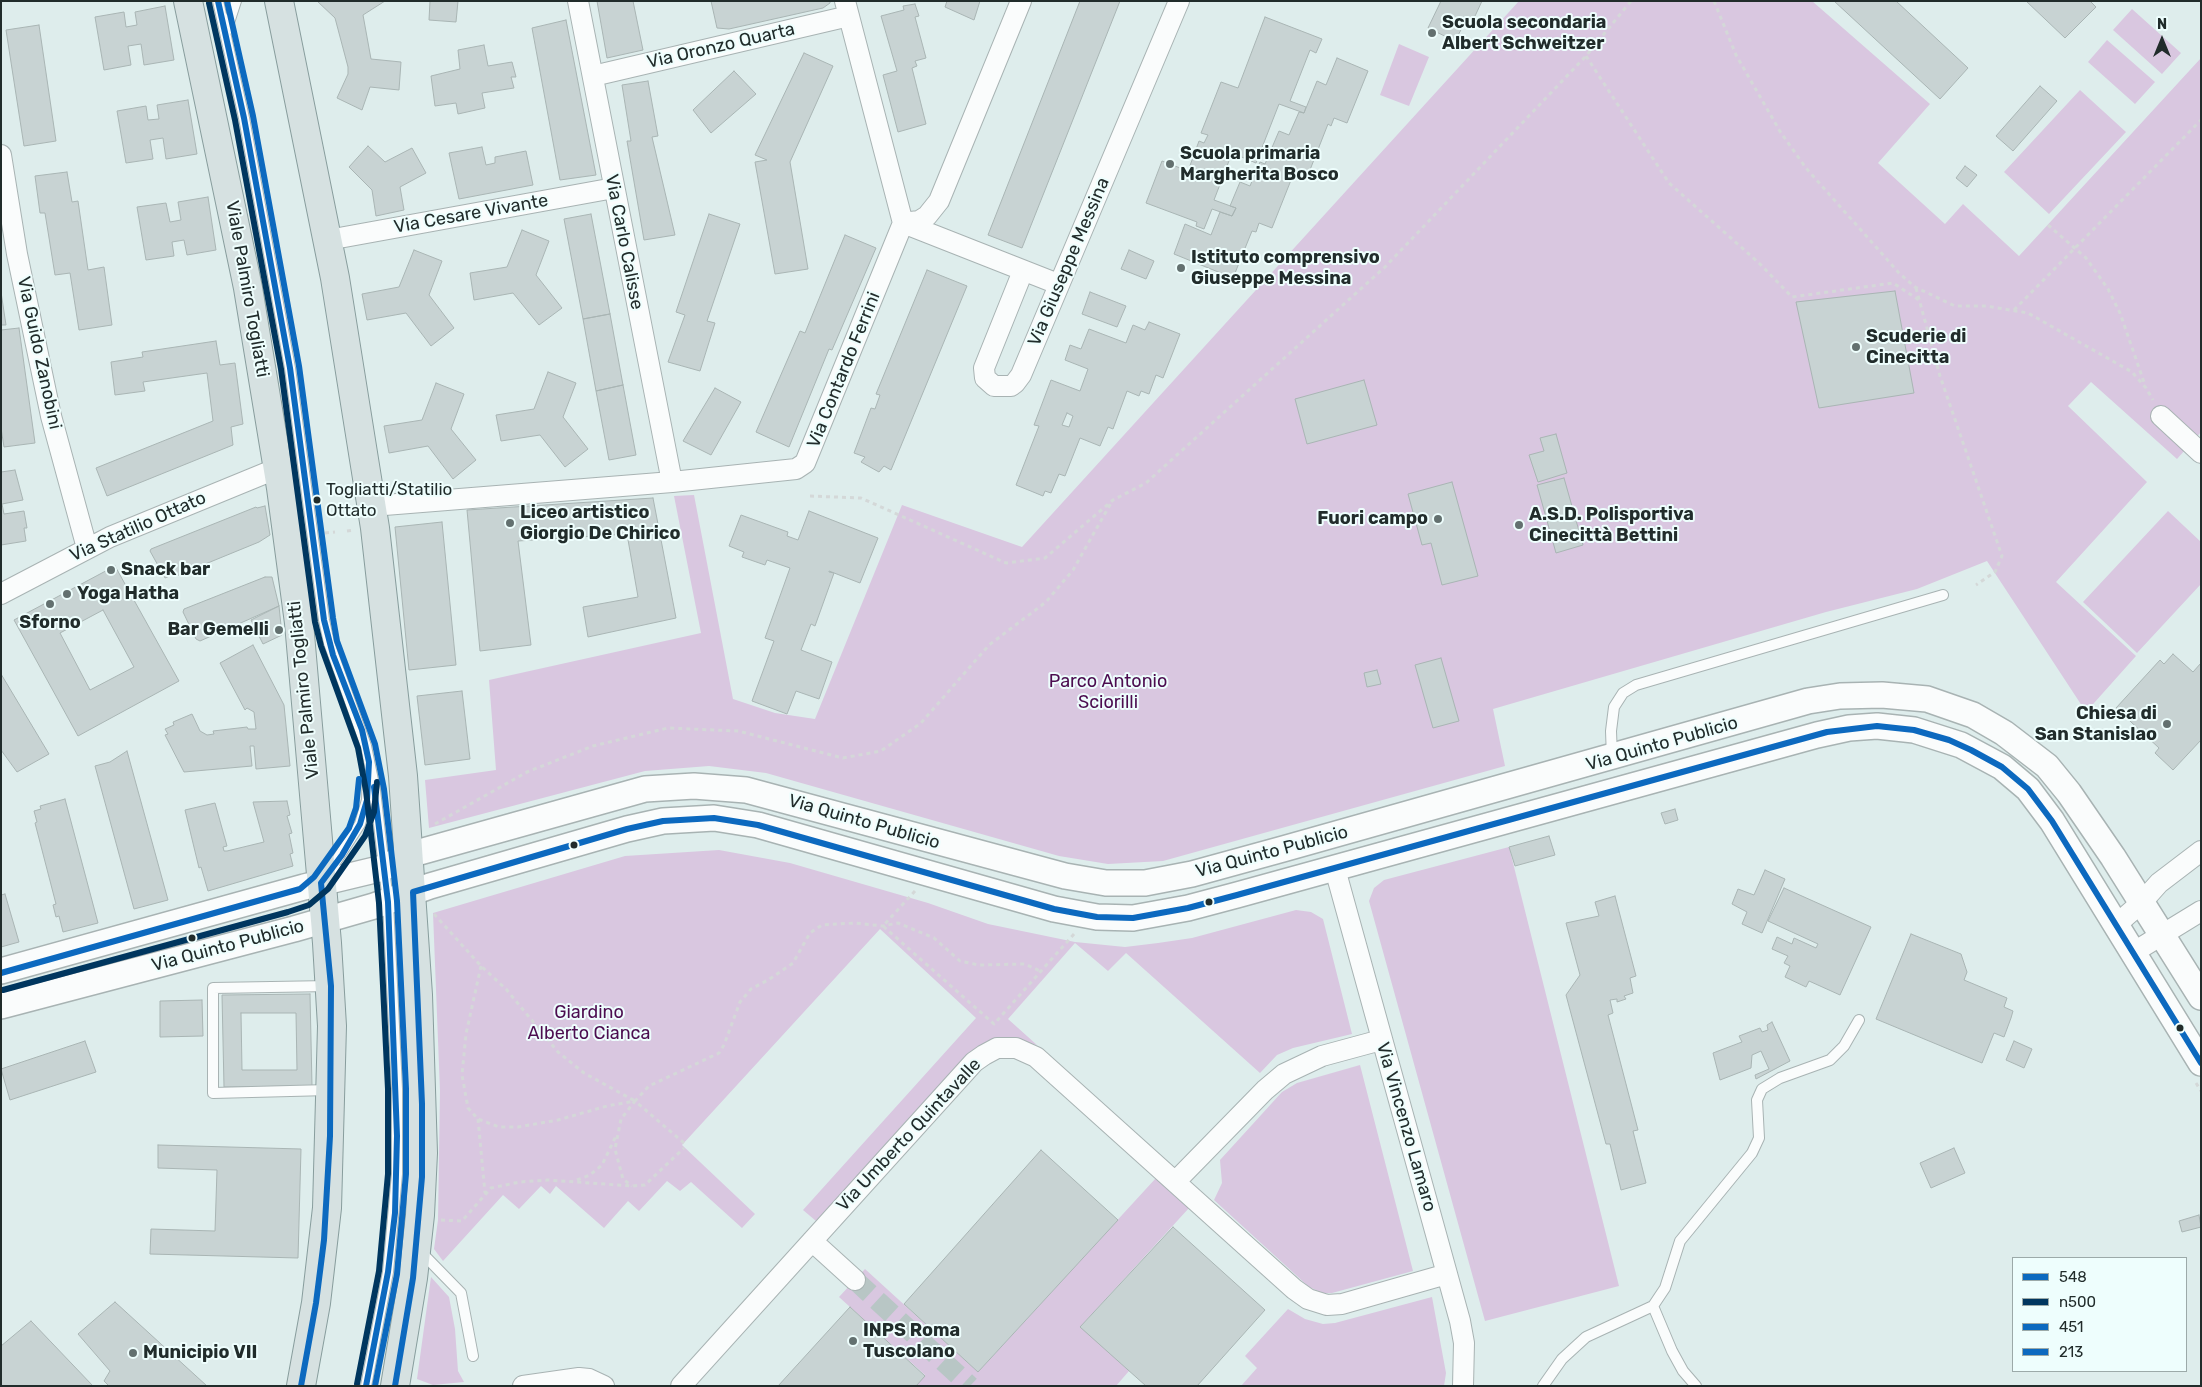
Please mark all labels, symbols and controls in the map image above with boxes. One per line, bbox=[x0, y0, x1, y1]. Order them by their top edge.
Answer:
place label: Scuola secondaria Albert Schweitzer bbox=[1442, 12, 1606, 54]
north arrow bbox=[2137, 15, 2187, 65]
text: N bbox=[2157, 16, 2167, 33]
street label: Via Oronzo Quarta bbox=[645, 18, 797, 74]
marker: Scuola secondaria Albert Schweitzer bbox=[1426, 27, 1438, 39]
place label: Scuola primaria Margherita Bosco bbox=[1180, 143, 1339, 186]
marker: Scuola primaria Margherita Bosco bbox=[1164, 158, 1176, 170]
street label: Via Carlo Calisse bbox=[600, 172, 648, 312]
street label: Via Giuseppe Messina bbox=[1024, 174, 1114, 350]
street label: Via Cesare Vivante bbox=[392, 190, 550, 238]
street label: Viale Palmiro Togliatti bbox=[221, 199, 273, 379]
place label: Istituto comprensivo Giuseppe Messina bbox=[1191, 247, 1380, 290]
marker: Istituto comprensivo Giuseppe Messina bbox=[1175, 262, 1187, 274]
street label: Via Guido Zanobini bbox=[12, 275, 66, 431]
street label: Via Contardo Ferrini bbox=[803, 289, 885, 451]
place label: Scuderie di Cinecitta bbox=[1866, 326, 1966, 368]
marker: Scuderie di Cinecitta bbox=[1850, 341, 1862, 353]
place label: Togliatti/Statilio Ottato bbox=[326, 480, 452, 520]
street label: Via Statilio Ottato bbox=[67, 487, 209, 567]
marker: Togliatti/Statilio Ottato bbox=[312, 495, 322, 505]
place label: Liceo artistico Giorgio De Chirico bbox=[520, 502, 680, 544]
place label: A.S.D. Polisportiva Cinecittà Bettini bbox=[1529, 504, 1694, 546]
place label: Fuori campo bbox=[1317, 508, 1428, 530]
marker: Fuori campo bbox=[1432, 513, 1444, 525]
marker: Liceo artistico Giorgio De Chirico bbox=[504, 517, 516, 529]
marker: A.S.D. Polisportiva Cinecittà Bettini bbox=[1513, 519, 1525, 531]
place label: Snack bar bbox=[121, 559, 210, 581]
marker: Snack bar bbox=[105, 564, 117, 576]
place label: Yoga Hatha bbox=[77, 583, 179, 605]
marker: Yoga Hatha bbox=[61, 588, 73, 600]
marker: Sforno bbox=[44, 598, 56, 610]
street label: Viale Palmiro Togliatti bbox=[284, 600, 324, 780]
place label: Sforno bbox=[19, 612, 81, 634]
place label: Bar Gemelli bbox=[167, 619, 269, 641]
marker: Bar Gemelli bbox=[273, 624, 285, 636]
park label: Parco Antonio Sciorilli bbox=[1049, 671, 1167, 714]
place label: Chiesa di San Stanislao bbox=[2035, 703, 2157, 746]
street label: Via Quinto Publicio bbox=[1584, 712, 1740, 776]
marker: Chiesa di San Stanislao bbox=[2161, 718, 2173, 730]
street label: Via Quinto Publicio bbox=[786, 790, 942, 854]
street label: Via Quinto Publicio bbox=[1193, 821, 1351, 883]
unlabelled marker bbox=[569, 840, 579, 850]
unlabelled marker bbox=[1204, 897, 1214, 907]
street label: Via Quinto Publicio bbox=[149, 915, 307, 977]
unlabelled marker bbox=[187, 933, 197, 943]
park label: Giardino Alberto Cianca bbox=[528, 1002, 650, 1044]
unlabelled marker bbox=[2175, 1023, 2185, 1033]
street label: Via Vincenzo Lamaro bbox=[1371, 1040, 1441, 1214]
street label: Via Umberto Quintavalle bbox=[832, 1054, 986, 1216]
legend bbox=[2012, 1257, 2187, 1372]
text: 548 bbox=[2059, 1268, 2087, 1286]
text: n500 bbox=[2059, 1293, 2096, 1311]
text: 451 bbox=[2059, 1318, 2083, 1336]
place label: INPS Roma Tuscolano bbox=[863, 1320, 960, 1362]
marker: INPS Roma Tuscolano bbox=[847, 1335, 859, 1347]
place label: Municipio VII bbox=[143, 1342, 257, 1364]
text: 213 bbox=[2059, 1343, 2083, 1361]
marker: Municipio VII bbox=[127, 1347, 139, 1359]

